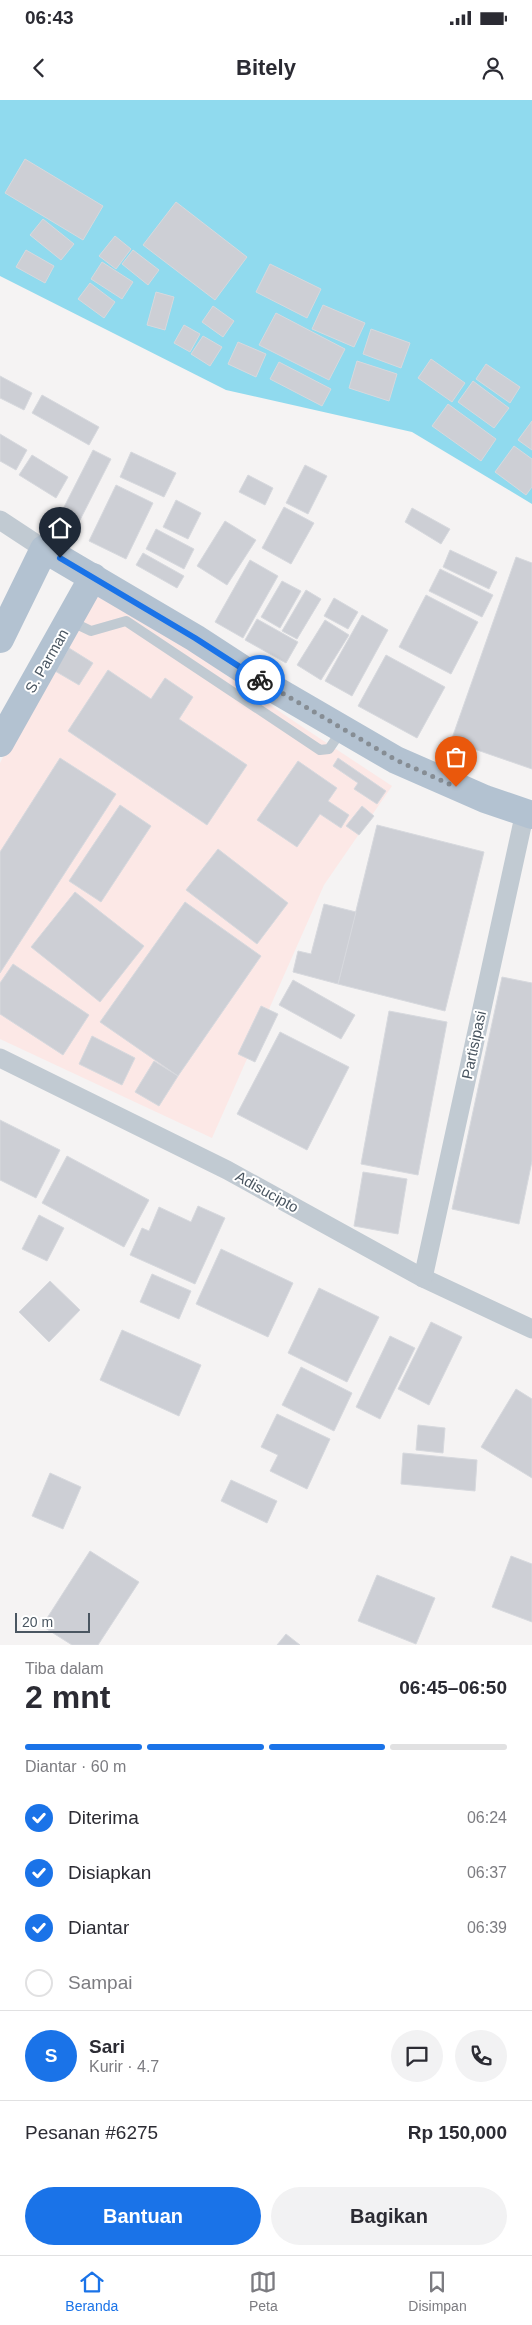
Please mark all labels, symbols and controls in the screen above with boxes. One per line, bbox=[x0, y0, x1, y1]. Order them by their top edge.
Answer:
text: 06:43 bbox=[25, 7, 74, 28]
icon: back bbox=[25, 54, 53, 82]
icon: person bbox=[479, 54, 507, 82]
text: Bitely bbox=[236, 55, 296, 80]
pin bbox=[39, 507, 81, 558]
icon: home bbox=[46, 514, 74, 542]
street label: S. Parman bbox=[21, 626, 72, 696]
courier bbox=[235, 655, 285, 705]
icon: bike bbox=[246, 666, 274, 694]
pin bbox=[435, 736, 477, 787]
icon: bag bbox=[442, 743, 470, 771]
street label: Partisipasi bbox=[458, 1009, 489, 1081]
street label: Adisucipto bbox=[233, 1167, 302, 1216]
scale bar bbox=[15, 1610, 90, 1633]
text: 20 m bbox=[22, 1614, 53, 1630]
text: Tiba dalam bbox=[25, 1660, 104, 1677]
text: 06:45–06:50 bbox=[399, 1677, 507, 1698]
text: 2 mnt bbox=[25, 1679, 110, 1715]
text: Diantar · 60 m bbox=[25, 1758, 126, 1775]
icon: check bbox=[25, 1804, 53, 1832]
text: Diterima bbox=[68, 1807, 139, 1828]
text: 06:24 bbox=[467, 1809, 507, 1826]
icon: check bbox=[25, 1859, 53, 1887]
text: Disiapkan bbox=[68, 1862, 151, 1883]
text: 06:37 bbox=[467, 1864, 507, 1881]
icon: check bbox=[25, 1914, 53, 1942]
text: Diantar bbox=[68, 1917, 129, 1938]
text: 06:39 bbox=[467, 1919, 507, 1936]
text: Sampai bbox=[68, 1972, 132, 1993]
button: chat bbox=[391, 2030, 443, 2082]
button: phone bbox=[455, 2030, 507, 2082]
text: Sari bbox=[89, 2036, 125, 2057]
text: S bbox=[45, 2045, 57, 2066]
text: Kurir · 4.7 bbox=[89, 2058, 159, 2075]
text: Pesanan #6275 bbox=[25, 2122, 158, 2143]
text: Rp 150,000 bbox=[408, 2122, 507, 2143]
button: Bantuan bbox=[25, 2187, 261, 2245]
button: Bagikan bbox=[271, 2187, 507, 2245]
tab: Beranda bbox=[65, 2268, 118, 2314]
tab: Peta bbox=[249, 2268, 278, 2314]
tab: Disimpan bbox=[408, 2268, 467, 2314]

